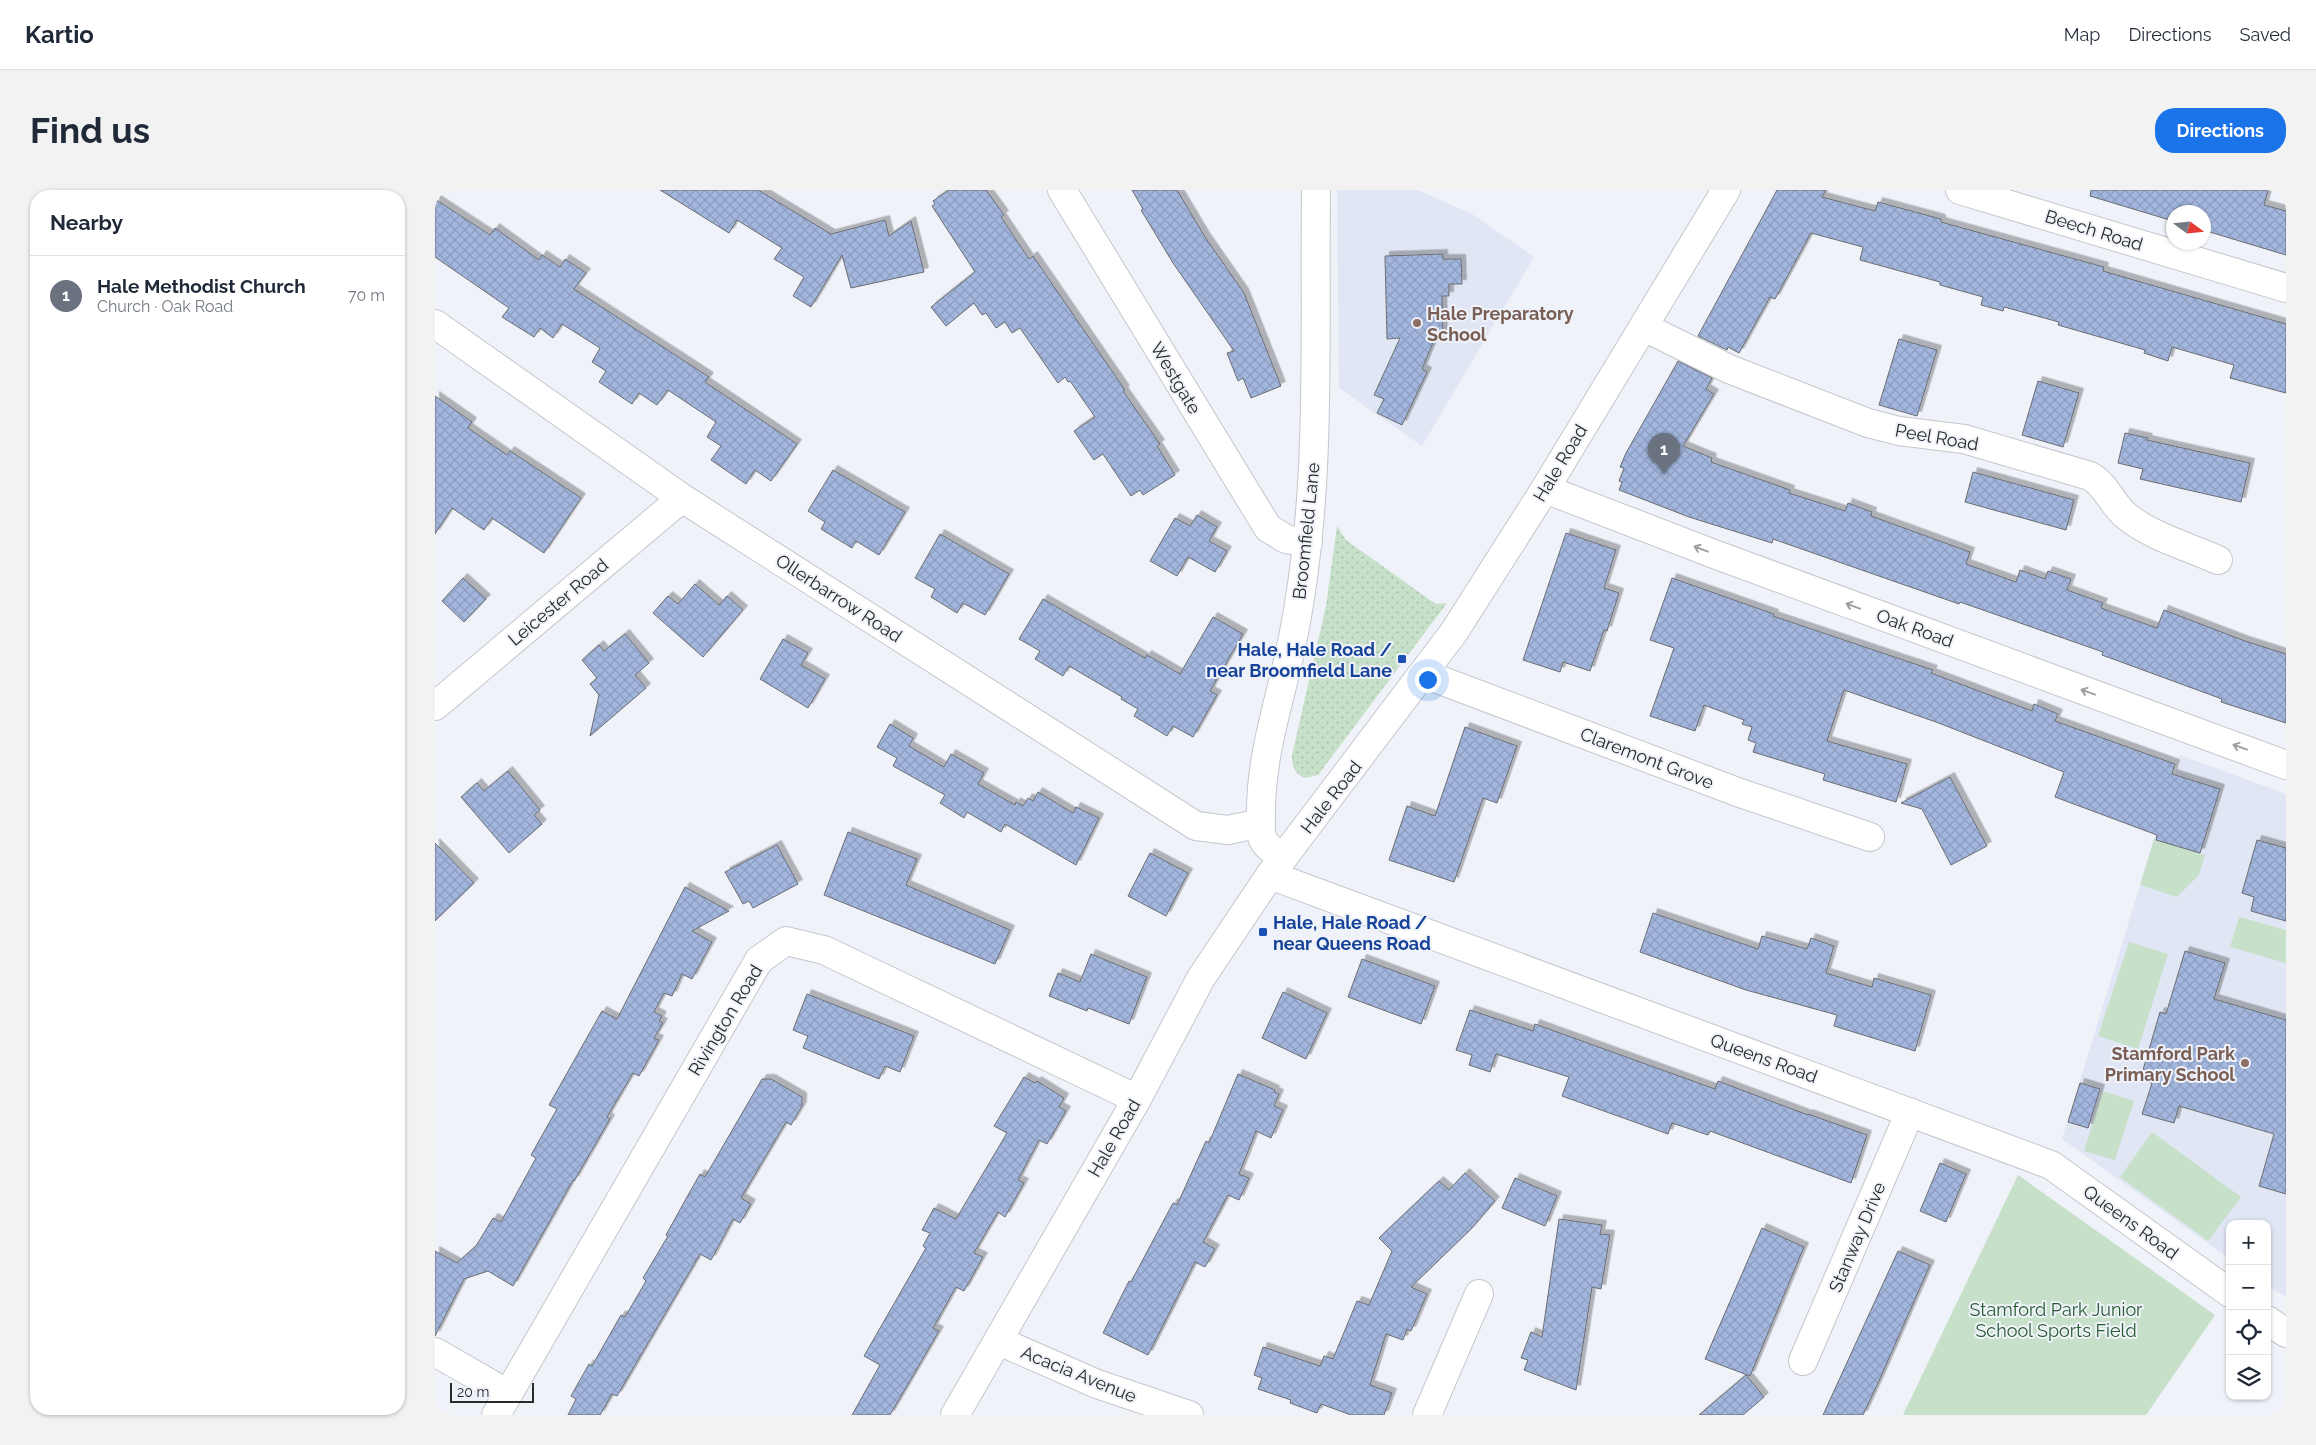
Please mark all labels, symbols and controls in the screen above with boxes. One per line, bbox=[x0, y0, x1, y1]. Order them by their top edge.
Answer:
text: Kartio bbox=[25, 20, 94, 49]
text: Map bbox=[2064, 24, 2100, 45]
text: Directions bbox=[2128, 24, 2212, 45]
text: Saved bbox=[2240, 24, 2291, 45]
button: Directions bbox=[2155, 108, 2286, 153]
text: Find us bbox=[30, 110, 150, 151]
street label: Beech Road bbox=[2043, 205, 2145, 255]
north arrow bbox=[2166, 205, 2211, 250]
text: Nearby bbox=[50, 210, 123, 235]
text: Hale Methodist Church bbox=[97, 275, 306, 297]
text: 1 bbox=[62, 286, 70, 305]
text: 70 m bbox=[348, 286, 385, 305]
text: Church · Oak Road bbox=[97, 297, 233, 316]
place label: Hale Preparatory School bbox=[1427, 303, 1574, 345]
marker: Hale Preparatory School bbox=[1411, 317, 1423, 329]
street label: Westgate bbox=[1146, 338, 1206, 418]
street label: Peel Road bbox=[1894, 419, 1980, 455]
street label: Hale Road bbox=[1529, 421, 1591, 505]
pin: 1 bbox=[1648, 433, 1680, 474]
street label: Broomfield Lane bbox=[1288, 461, 1324, 601]
one-way arrow bbox=[1693, 544, 1708, 553]
street label: Ollerbarrow Road bbox=[772, 550, 906, 646]
street label: Leicester Road bbox=[504, 554, 612, 650]
one-way arrow bbox=[1846, 601, 1861, 610]
street label: Oak Road bbox=[1874, 604, 1956, 652]
place label: Hale, Hale Road / near Broomfield Lane bbox=[1206, 639, 1392, 681]
marker: Hale, Hale Road / near Broomfield Lane bbox=[1396, 653, 1408, 665]
your location bbox=[1415, 667, 1441, 693]
one-way arrow bbox=[2081, 687, 2096, 696]
street label: Claremont Grove bbox=[1577, 723, 1717, 793]
one-way arrow bbox=[2233, 742, 2249, 751]
street label: Hale Road bbox=[1296, 757, 1366, 837]
place label: Hale, Hale Road / near Queens Road bbox=[1273, 912, 1431, 954]
marker: Hale, Hale Road / near Queens Road bbox=[1257, 926, 1269, 938]
street label: Rivington Road bbox=[684, 961, 766, 1079]
street label: Queens Road bbox=[1708, 1029, 1820, 1087]
place label: Stamford Park Primary School bbox=[2105, 1043, 2236, 1085]
marker: Stamford Park Primary School bbox=[2239, 1057, 2251, 1069]
street label: Hale Road bbox=[1083, 1095, 1145, 1181]
street label: Stanway Drive bbox=[1824, 1178, 1890, 1295]
street label: Queens Road bbox=[2079, 1181, 2183, 1263]
map controls bbox=[2226, 1220, 2271, 1400]
button: + bbox=[2226, 1220, 2271, 1265]
button: − bbox=[2226, 1265, 2271, 1310]
park label: Stamford Park Junior School Sports Field bbox=[1970, 1299, 2143, 1341]
button: locate bbox=[2226, 1310, 2271, 1355]
street label: Acacia Avenue bbox=[1018, 1341, 1140, 1407]
button: layers bbox=[2226, 1355, 2271, 1400]
scale bar bbox=[450, 1380, 534, 1403]
text: 20 m bbox=[457, 1384, 489, 1400]

